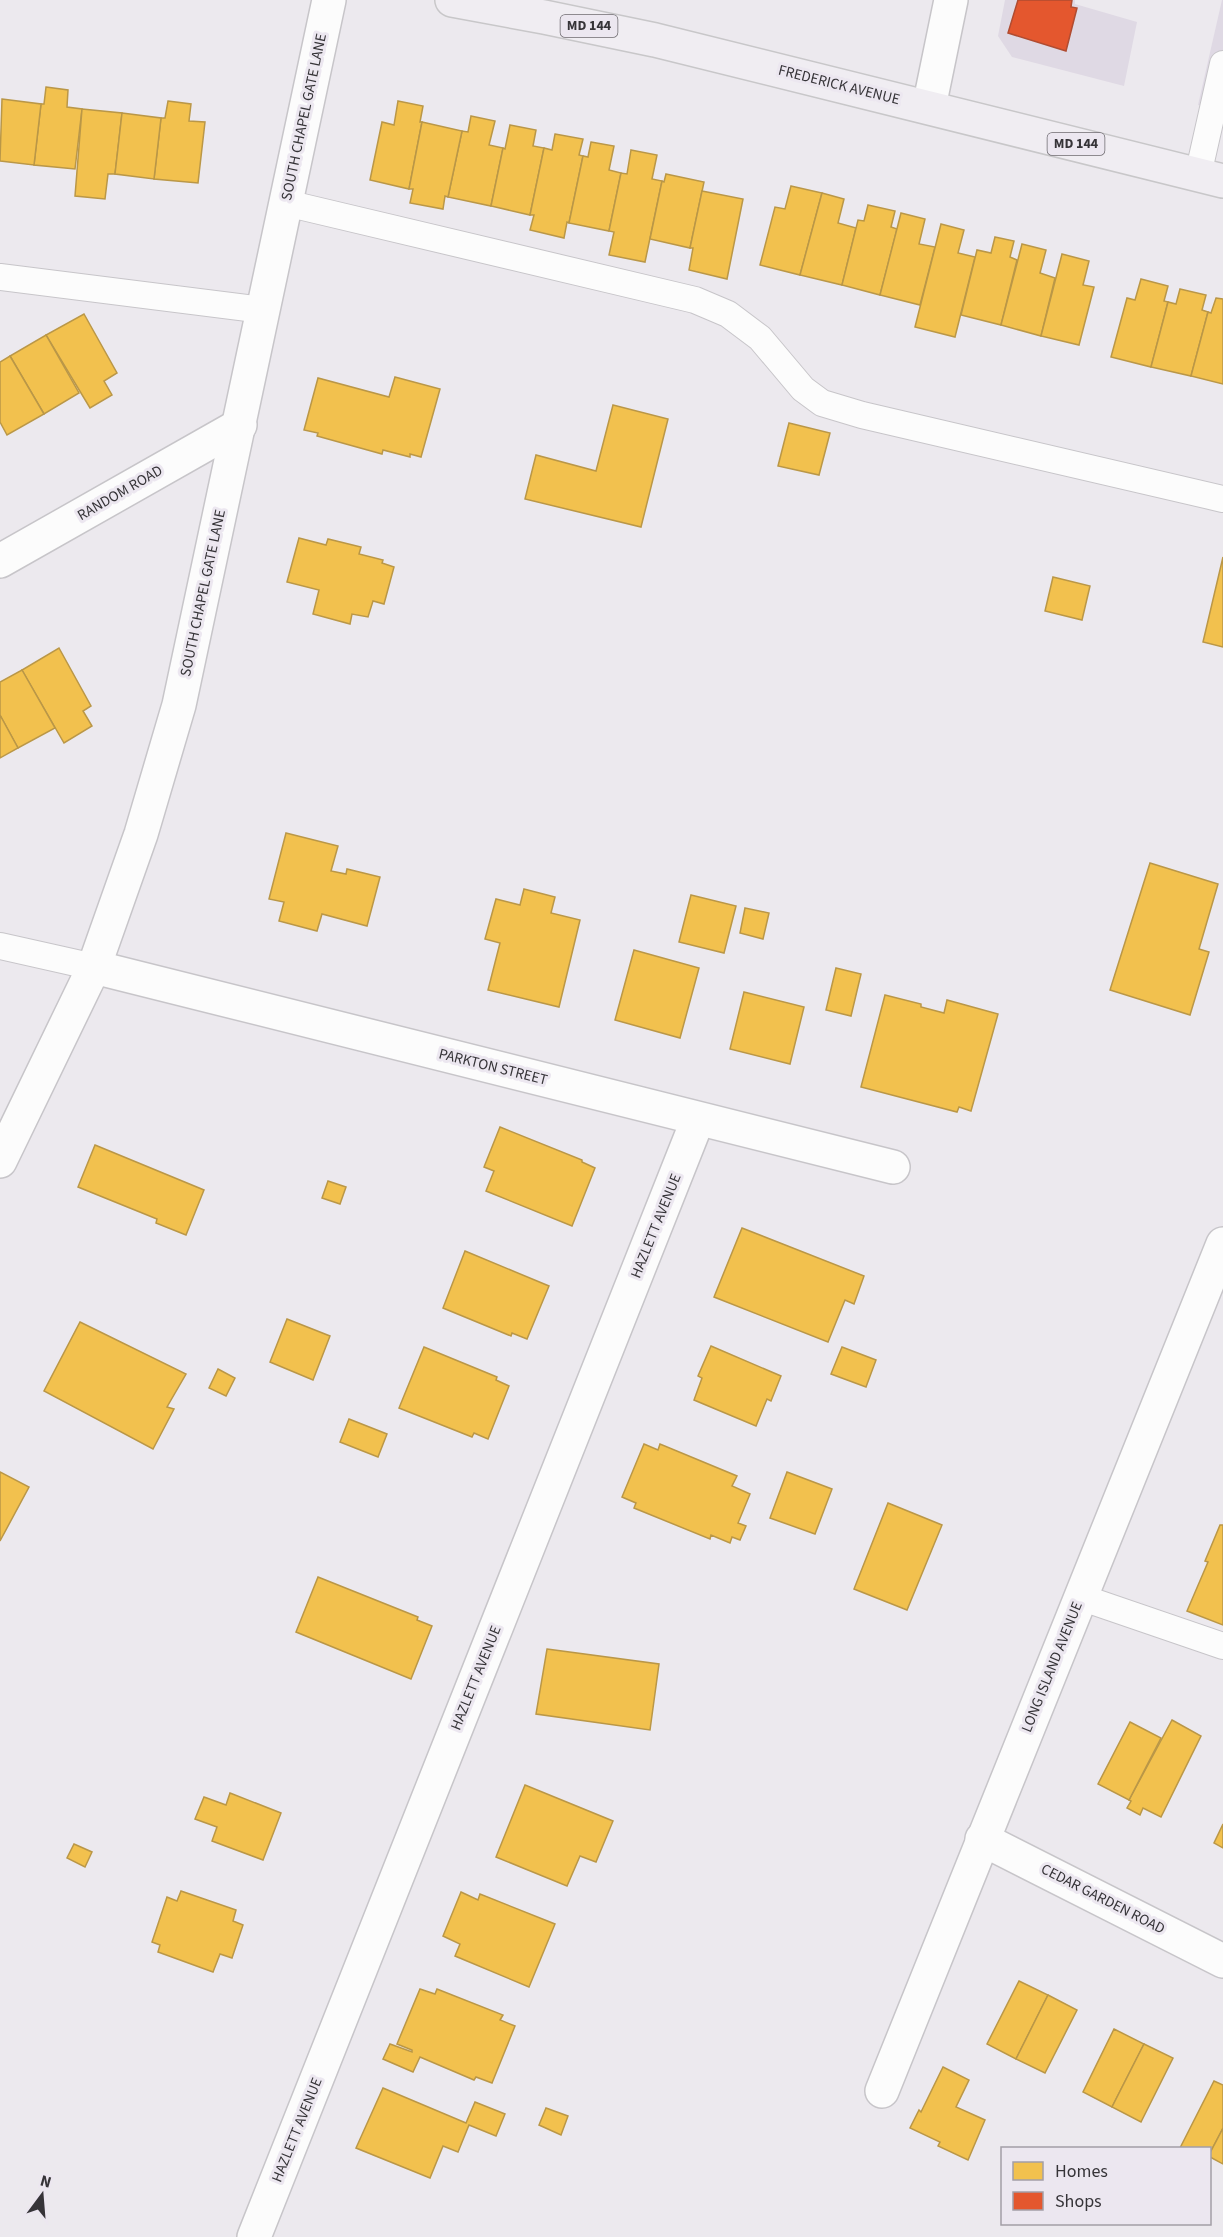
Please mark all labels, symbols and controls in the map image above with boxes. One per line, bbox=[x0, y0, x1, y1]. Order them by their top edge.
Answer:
road number: MD 144 bbox=[560, 15, 618, 37]
street label: SOUTH CHAPEL GATE LANE bbox=[276, 31, 332, 202]
street label: FREDERICK AVENUE bbox=[776, 60, 902, 110]
road number: MD 144 bbox=[1048, 133, 1104, 155]
street label: RANDOM ROAD bbox=[74, 460, 166, 526]
street label: SOUTH CHAPEL GATE LANE bbox=[175, 507, 231, 678]
street label: PARKTON STREET bbox=[436, 1043, 550, 1091]
street label: HAZLETT AVENUE bbox=[625, 1171, 687, 1281]
street label: LONG ISLAND AVENUE bbox=[1016, 1599, 1088, 1735]
street label: HAZLETT AVENUE bbox=[445, 1623, 507, 1733]
street label: CEDAR GARDEN ROAD bbox=[1037, 1859, 1169, 1939]
street label: HAZLETT AVENUE bbox=[266, 2075, 328, 2185]
legend bbox=[1001, 2147, 1211, 2225]
text: Homes bbox=[1055, 2159, 1108, 2184]
north arrow bbox=[12, 2165, 72, 2225]
text: N bbox=[38, 2170, 54, 2194]
text: Shops bbox=[1055, 2189, 1102, 2214]

